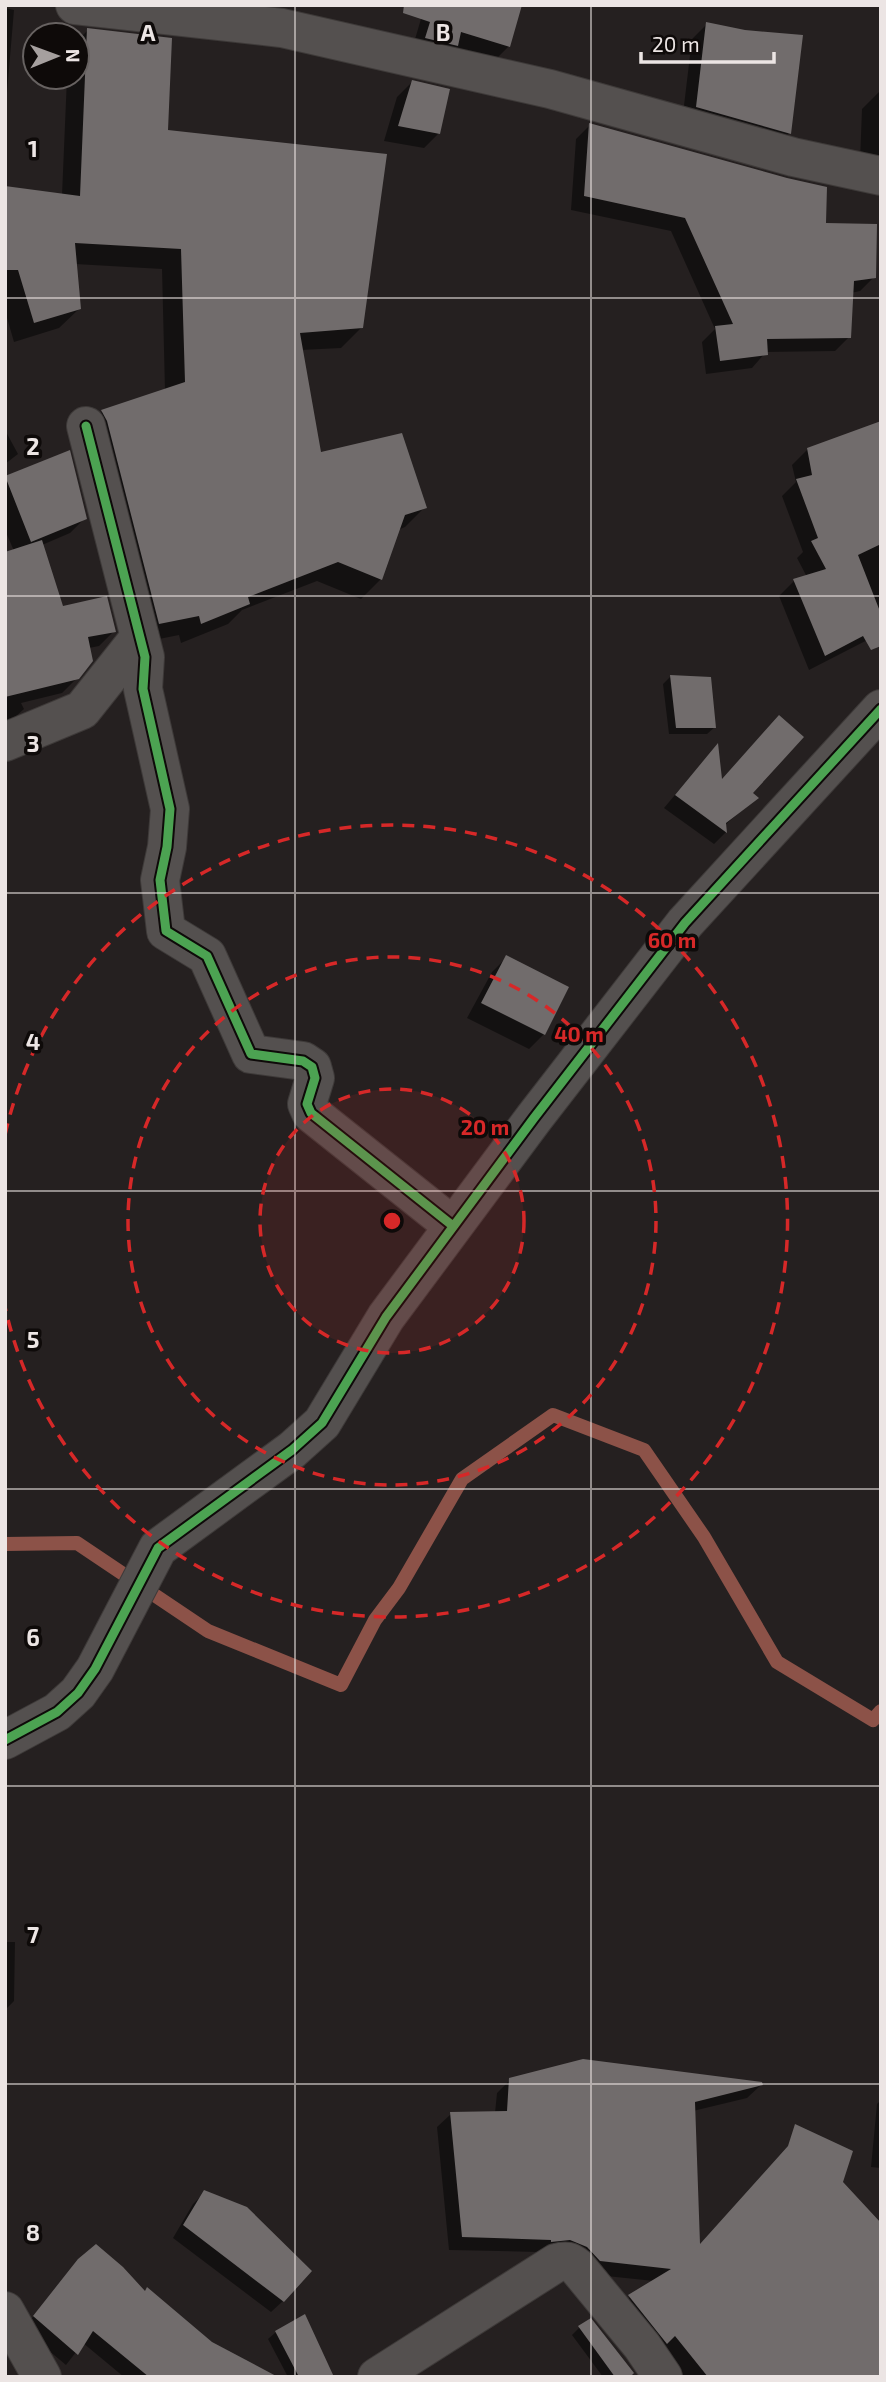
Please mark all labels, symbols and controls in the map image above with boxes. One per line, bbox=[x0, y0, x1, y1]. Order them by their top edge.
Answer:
text: A bbox=[140, 18, 156, 46]
text: B bbox=[436, 18, 450, 46]
north arrow bbox=[21, 21, 91, 91]
scale bar bbox=[641, 21, 774, 65]
text: 20 m bbox=[652, 31, 700, 56]
text: N bbox=[62, 49, 85, 63]
text: 1 bbox=[28, 134, 38, 162]
text: 2 bbox=[26, 432, 40, 460]
text: 3 bbox=[26, 729, 40, 757]
text: 60 m bbox=[648, 927, 696, 952]
text: 40 m bbox=[554, 1021, 604, 1046]
text: 4 bbox=[26, 1027, 40, 1055]
text: 20 m bbox=[461, 1114, 509, 1139]
centre of rings bbox=[380, 1209, 404, 1233]
text: 5 bbox=[27, 1325, 39, 1353]
text: 6 bbox=[26, 1623, 40, 1651]
text: 7 bbox=[27, 1920, 39, 1948]
text: 8 bbox=[26, 2218, 40, 2246]

